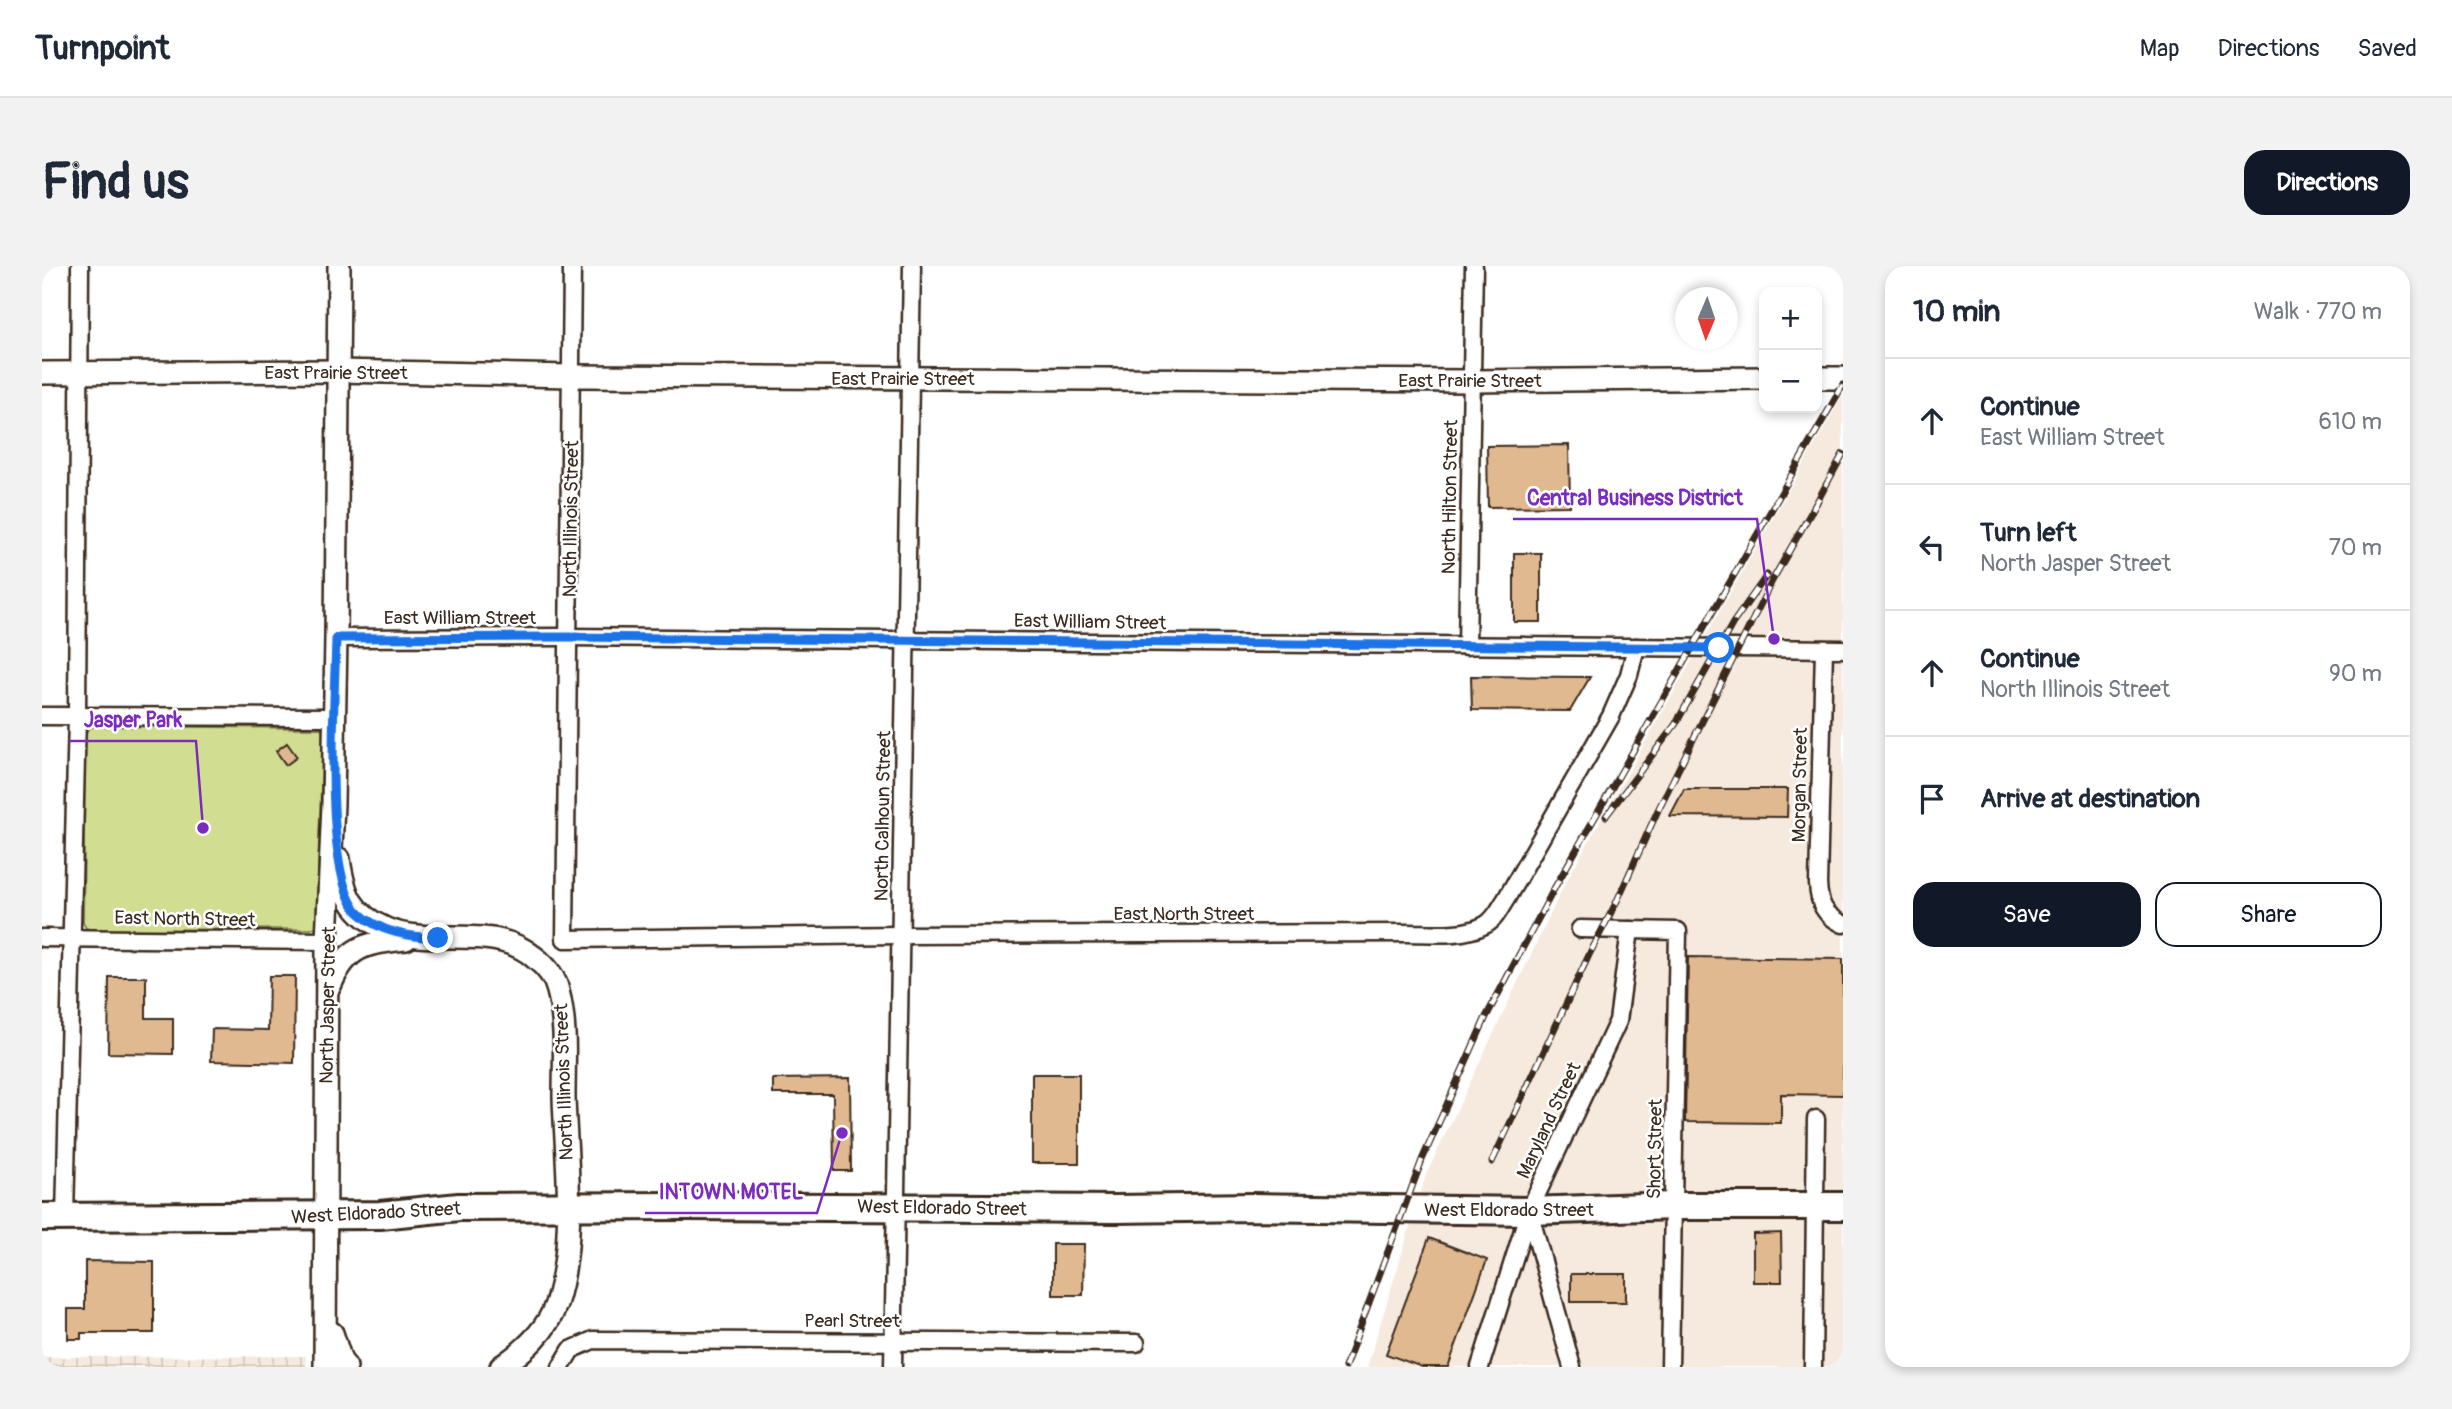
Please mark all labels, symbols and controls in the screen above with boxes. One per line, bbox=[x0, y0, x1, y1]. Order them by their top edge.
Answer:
text: Turnpoint bbox=[35, 28, 170, 69]
text: Map bbox=[2140, 34, 2180, 63]
text: Directions bbox=[2218, 34, 2319, 63]
text: Saved bbox=[2357, 34, 2417, 63]
button: Directions bbox=[2244, 150, 2410, 215]
text: Find us bbox=[42, 152, 189, 213]
north arrow bbox=[1675, 287, 1738, 350]
map controls bbox=[1759, 287, 1822, 413]
button: + bbox=[1759, 287, 1822, 350]
text: 10 min bbox=[1913, 293, 2000, 330]
text: Walk · 770 m bbox=[2254, 297, 2382, 326]
button: − bbox=[1759, 350, 1822, 413]
street label: East Prairie Street bbox=[264, 361, 408, 385]
street label: East Prairie Street bbox=[831, 367, 975, 391]
street label: East Prairie Street bbox=[1398, 369, 1542, 393]
text: Continue bbox=[1980, 391, 2080, 423]
icon: ahead bbox=[1913, 402, 1951, 440]
text: 610 m bbox=[2318, 407, 2382, 436]
street label: North Hilton Street bbox=[1437, 419, 1463, 574]
text: East William Street bbox=[1980, 423, 2164, 452]
street label: North Illinois Street bbox=[558, 440, 584, 598]
callout: Central Business District bbox=[1513, 477, 1757, 519]
text: Central Business District bbox=[1527, 485, 1743, 512]
text: Turn left bbox=[1980, 517, 2076, 549]
icon: left bbox=[1913, 528, 1951, 566]
text: 70 m bbox=[2329, 533, 2382, 562]
text: North Jasper Street bbox=[1980, 549, 2171, 578]
street label: East William Street bbox=[384, 606, 537, 630]
street label: East William Street bbox=[1014, 609, 1167, 635]
route start bbox=[1703, 632, 1734, 663]
text: Continue bbox=[1980, 643, 2080, 675]
icon: ahead bbox=[1913, 654, 1951, 692]
text: 90 m bbox=[2329, 659, 2382, 688]
text: North Illinois Street bbox=[1980, 675, 2170, 704]
callout: Jasper Park bbox=[69, 699, 196, 741]
text: Jasper Park bbox=[84, 707, 182, 734]
street label: Morgan Street bbox=[1787, 727, 1813, 843]
street label: North Calhoun Street bbox=[870, 730, 896, 902]
icon: arrive bbox=[1913, 780, 1951, 818]
text: Arrive at destination bbox=[1980, 783, 2200, 815]
button: Save bbox=[1913, 882, 2141, 947]
button: Share bbox=[2155, 882, 2382, 947]
street label: East North Street bbox=[1113, 902, 1255, 926]
street label: East North Street bbox=[114, 906, 256, 932]
route end bbox=[422, 922, 453, 953]
street label: North Jasper Street bbox=[315, 926, 341, 1084]
street label: North Illinois Street bbox=[549, 1003, 579, 1161]
street label: Maryland Street bbox=[1511, 1058, 1587, 1183]
street label: Short Street bbox=[1642, 1098, 1668, 1199]
callout: INTOWN MOTEL bbox=[645, 1171, 817, 1213]
text: INTOWN MOTEL bbox=[659, 1179, 803, 1206]
street label: West Eldorado Street bbox=[857, 1195, 1027, 1221]
street label: West Eldorado Street bbox=[291, 1197, 462, 1229]
street label: West Eldorado Street bbox=[1424, 1198, 1594, 1222]
street label: Pearl Street bbox=[804, 1309, 900, 1333]

